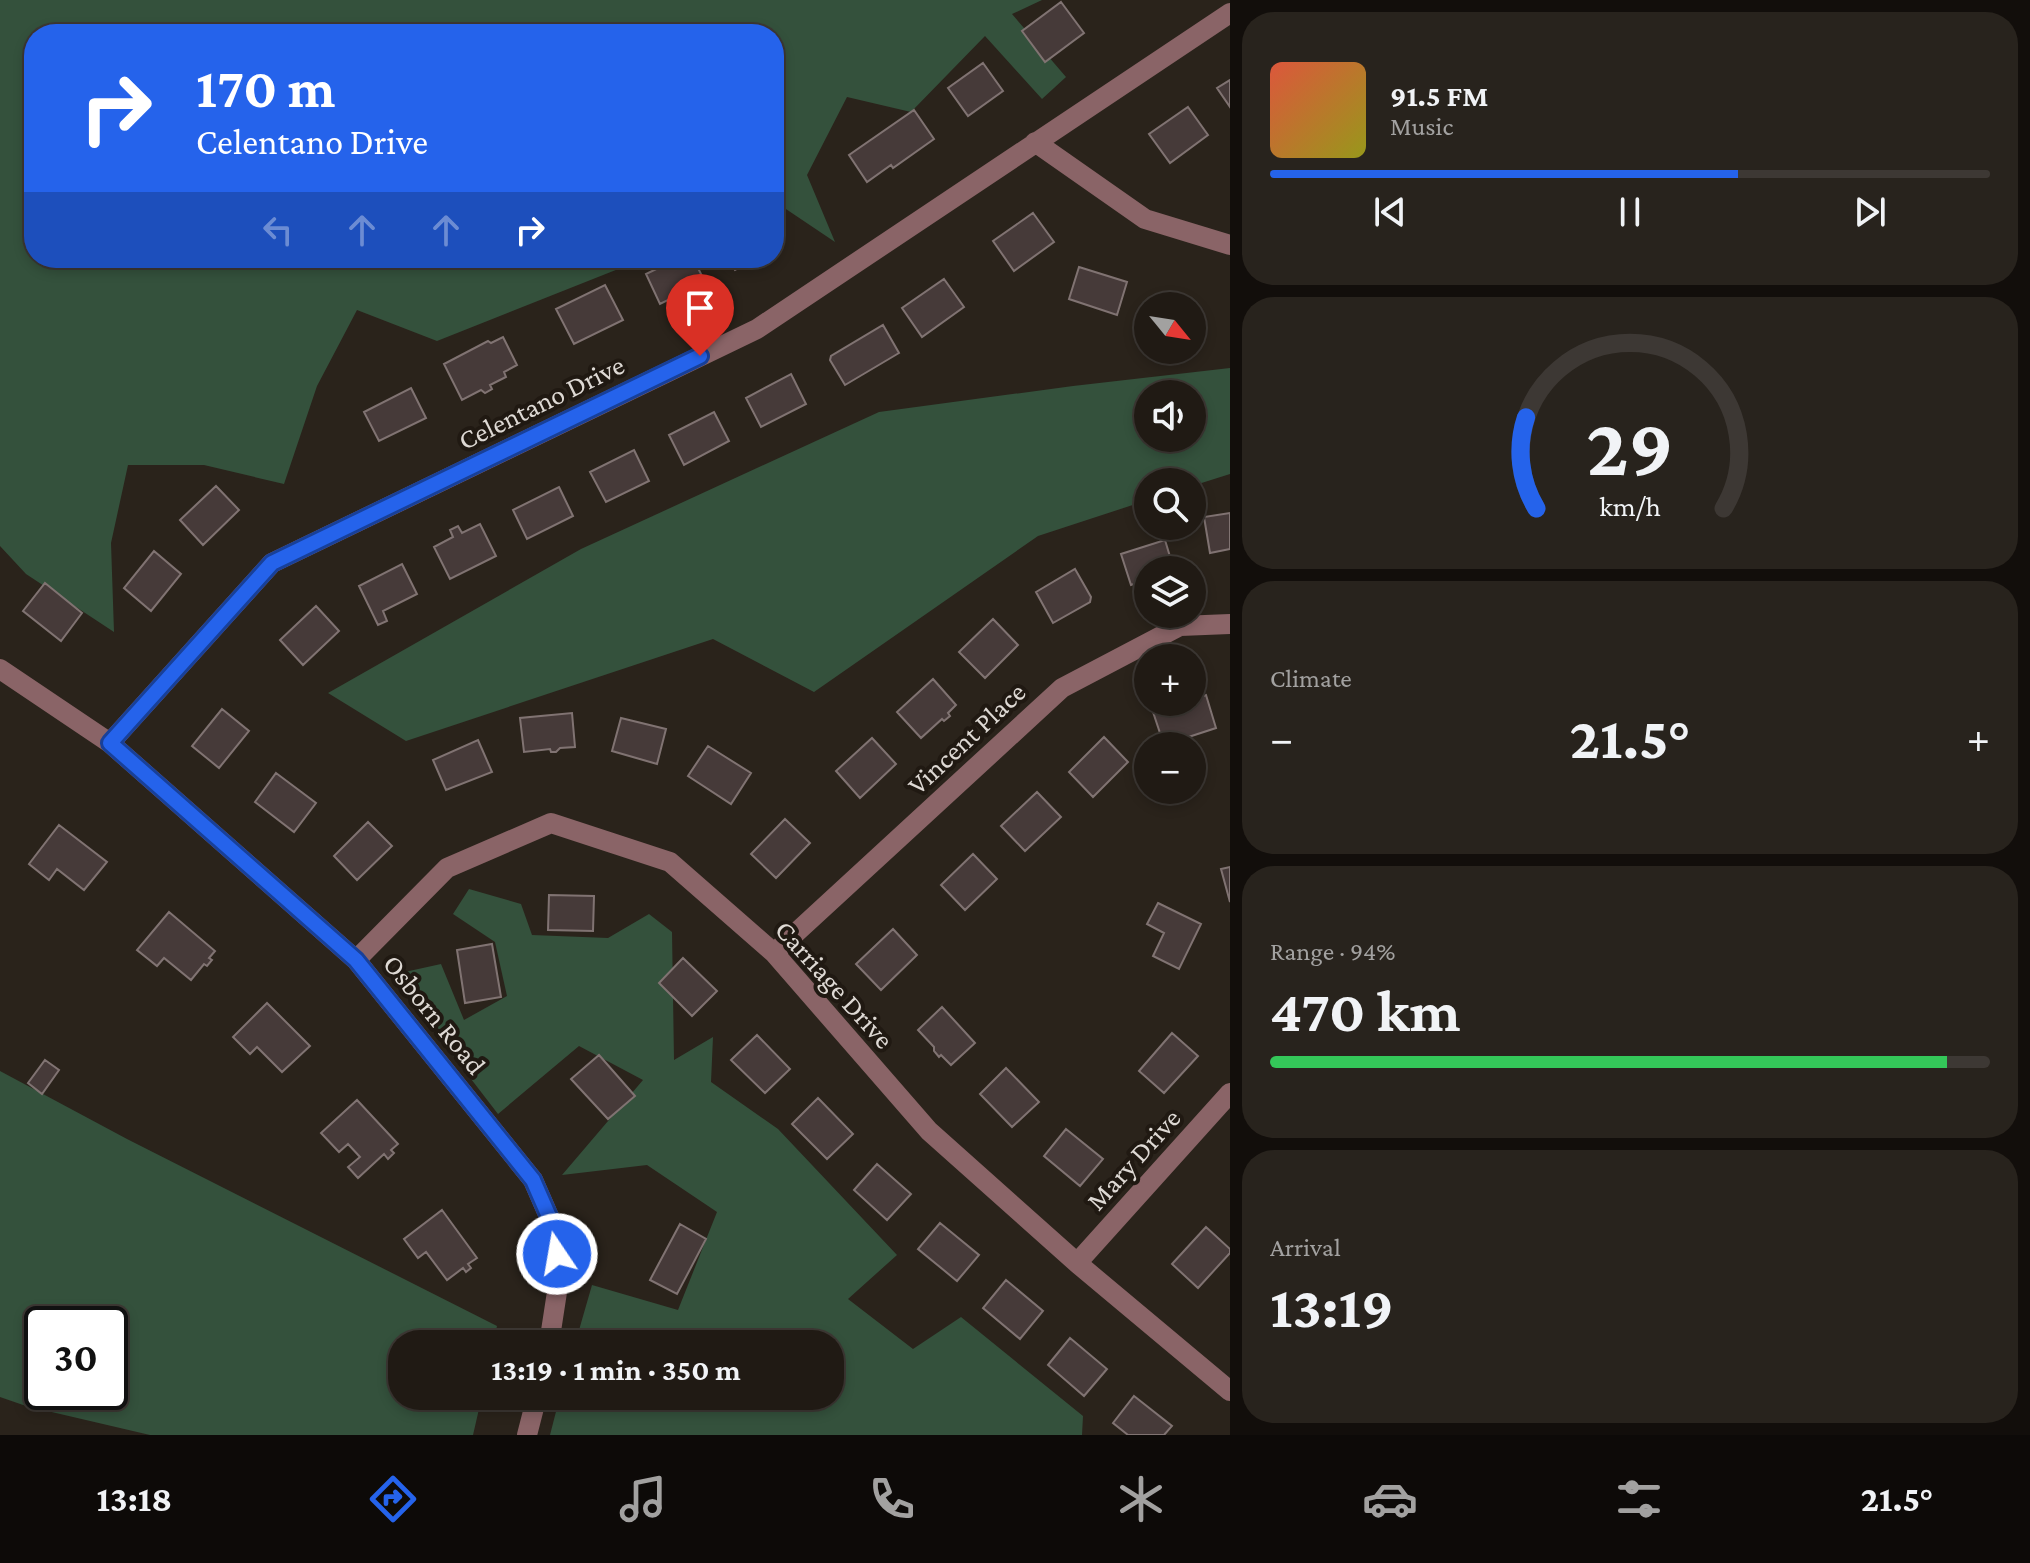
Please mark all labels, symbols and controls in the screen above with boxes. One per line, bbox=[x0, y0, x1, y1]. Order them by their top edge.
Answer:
icon: right bbox=[64, 56, 168, 160]
text: 170 m bbox=[196, 57, 335, 119]
text: 91.5 FM bbox=[1390, 79, 1488, 112]
text: Music bbox=[1390, 112, 1453, 141]
text: Celentano Drive bbox=[196, 122, 428, 162]
icon: previous bbox=[1368, 190, 1412, 234]
icon: pause bbox=[1608, 190, 1652, 234]
icon: next bbox=[1848, 190, 1892, 234]
icon: left bbox=[256, 208, 300, 252]
icon: ahead bbox=[340, 208, 384, 252]
icon: ahead bbox=[424, 208, 468, 252]
icon: right bbox=[508, 208, 552, 252]
pin bbox=[666, 274, 734, 356]
icon: arrive bbox=[678, 286, 722, 330]
north arrow bbox=[1134, 292, 1206, 364]
map controls bbox=[1134, 292, 1206, 804]
street label: Celentano Drive bbox=[453, 349, 629, 456]
button: sound bbox=[1134, 380, 1206, 452]
text: 29 bbox=[1586, 399, 1674, 492]
button: search bbox=[1134, 468, 1206, 540]
text: km/h bbox=[1599, 490, 1661, 522]
button: layers bbox=[1134, 556, 1206, 628]
button: + bbox=[1134, 644, 1206, 716]
text: Climate bbox=[1270, 664, 1352, 693]
street label: Vincent Place bbox=[901, 676, 1032, 801]
text: 21.5° bbox=[1569, 704, 1691, 771]
text: − bbox=[1270, 714, 1293, 762]
text: + bbox=[1967, 714, 1990, 762]
button: − bbox=[1134, 732, 1206, 804]
street label: Carriage Drive bbox=[769, 914, 900, 1055]
text: Range · 94% bbox=[1270, 937, 1396, 966]
street label: Osborn Road bbox=[377, 948, 492, 1081]
text: 470 km bbox=[1270, 977, 1460, 1044]
street label: Mary Drive bbox=[1080, 1102, 1187, 1216]
position arrow bbox=[515, 1212, 599, 1296]
text: Arrival bbox=[1270, 1233, 1341, 1262]
text: 13:19 bbox=[1270, 1273, 1394, 1340]
speed limit sign: 30 bbox=[24, 1306, 128, 1410]
text: 13:19 · 1 min · 350 m bbox=[491, 1353, 741, 1386]
icon: directions bbox=[365, 1471, 421, 1527]
icon: music bbox=[615, 1471, 671, 1527]
icon: phone bbox=[864, 1471, 920, 1527]
icon: climate bbox=[1113, 1471, 1169, 1527]
icon: car bbox=[1362, 1471, 1418, 1527]
icon: filters bbox=[1611, 1471, 1667, 1527]
text: 13:18 bbox=[97, 1479, 172, 1519]
text: 21.5° bbox=[1861, 1479, 1933, 1519]

